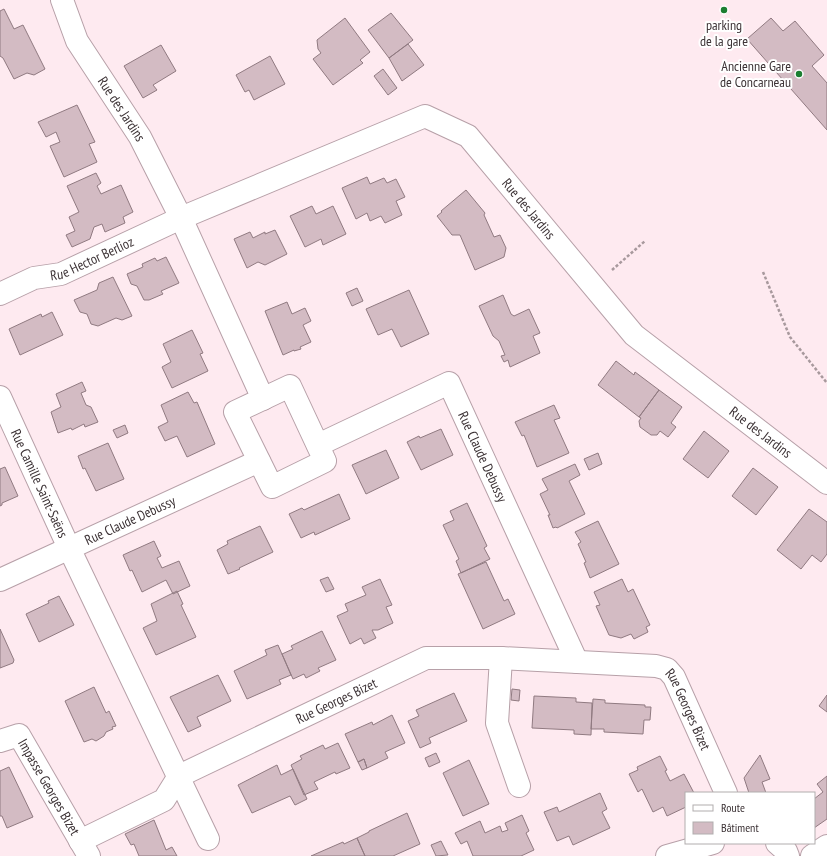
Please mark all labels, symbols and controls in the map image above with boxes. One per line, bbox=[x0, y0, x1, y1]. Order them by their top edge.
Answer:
marker: parking de la gare bbox=[719, 5, 729, 15]
place label: parking de la gare bbox=[700, 16, 748, 50]
place label: Ancienne Gare de Concarneau bbox=[720, 57, 791, 91]
marker: Ancienne Gare de Concarneau bbox=[794, 69, 804, 79]
street label: Rue des Jardins bbox=[94, 73, 150, 144]
street label: Rue des Jardins bbox=[498, 175, 560, 243]
street label: Rue Hector Berlioz bbox=[49, 232, 136, 284]
street label: Rue des Jardins bbox=[726, 403, 796, 462]
street label: Rue Claude Debussy bbox=[454, 408, 512, 506]
street label: Rue Camille Saint-Saëns bbox=[7, 426, 72, 541]
street label: Rue Claude Debussy bbox=[82, 491, 179, 549]
street label: Rue Georges Bizet bbox=[662, 665, 715, 753]
street label: Rue Georges Bizet bbox=[293, 674, 380, 728]
street label: Impasse Georges Bizet bbox=[14, 736, 84, 839]
legend bbox=[685, 792, 815, 844]
text: Route bbox=[721, 800, 745, 815]
text: Bâtiment bbox=[721, 820, 759, 835]

